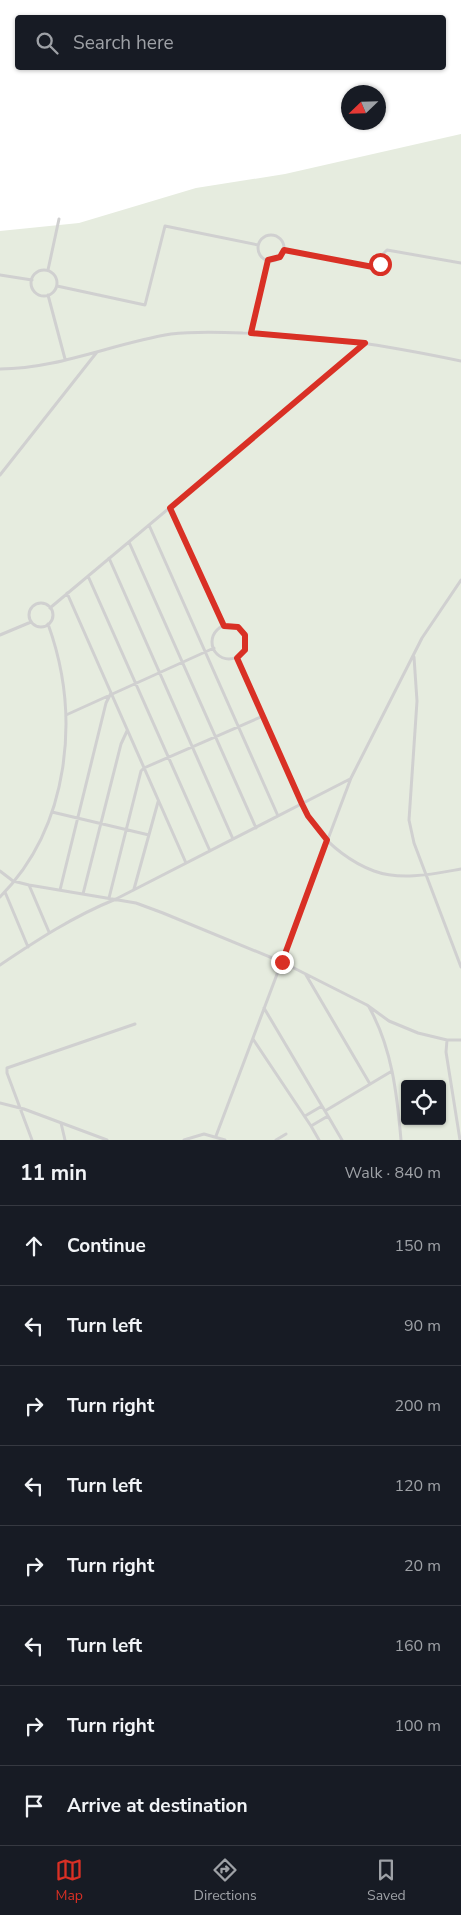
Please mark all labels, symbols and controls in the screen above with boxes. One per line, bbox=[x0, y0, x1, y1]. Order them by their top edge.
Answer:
search box bbox=[15, 15, 446, 70]
icon: search bbox=[33, 29, 61, 57]
text: Search here bbox=[73, 30, 174, 56]
north arrow bbox=[341, 85, 386, 130]
route start bbox=[369, 253, 392, 276]
route end bbox=[271, 951, 294, 974]
map controls bbox=[401, 1080, 446, 1125]
button: locate bbox=[401, 1080, 446, 1125]
text: 11 min bbox=[20, 1159, 87, 1187]
text: Walk · 840 m bbox=[345, 1162, 441, 1184]
icon: ahead bbox=[20, 1232, 48, 1260]
text: Continue bbox=[67, 1233, 146, 1259]
text: 150 m bbox=[394, 1235, 441, 1257]
icon: left bbox=[20, 1312, 48, 1340]
text: Turn left bbox=[67, 1313, 142, 1339]
text: 90 m bbox=[404, 1315, 441, 1337]
icon: right bbox=[20, 1392, 48, 1420]
text: Turn right bbox=[67, 1393, 154, 1419]
text: 200 m bbox=[394, 1395, 441, 1417]
icon: left bbox=[20, 1472, 48, 1500]
text: Turn left bbox=[67, 1473, 142, 1499]
text: 120 m bbox=[394, 1475, 441, 1497]
icon: right bbox=[20, 1552, 48, 1580]
text: Turn right bbox=[67, 1553, 154, 1579]
text: 20 m bbox=[404, 1555, 441, 1577]
icon: left bbox=[20, 1632, 48, 1660]
text: Turn left bbox=[67, 1633, 142, 1659]
text: 160 m bbox=[394, 1635, 441, 1657]
icon: right bbox=[20, 1712, 48, 1740]
text: Turn right bbox=[67, 1713, 154, 1739]
text: 100 m bbox=[394, 1715, 441, 1737]
icon: arrive bbox=[20, 1792, 48, 1820]
text: Arrive at destination bbox=[67, 1793, 248, 1819]
tab: Map bbox=[55, 1856, 83, 1905]
tab: Directions bbox=[194, 1856, 257, 1905]
tab: Saved bbox=[367, 1856, 406, 1905]

